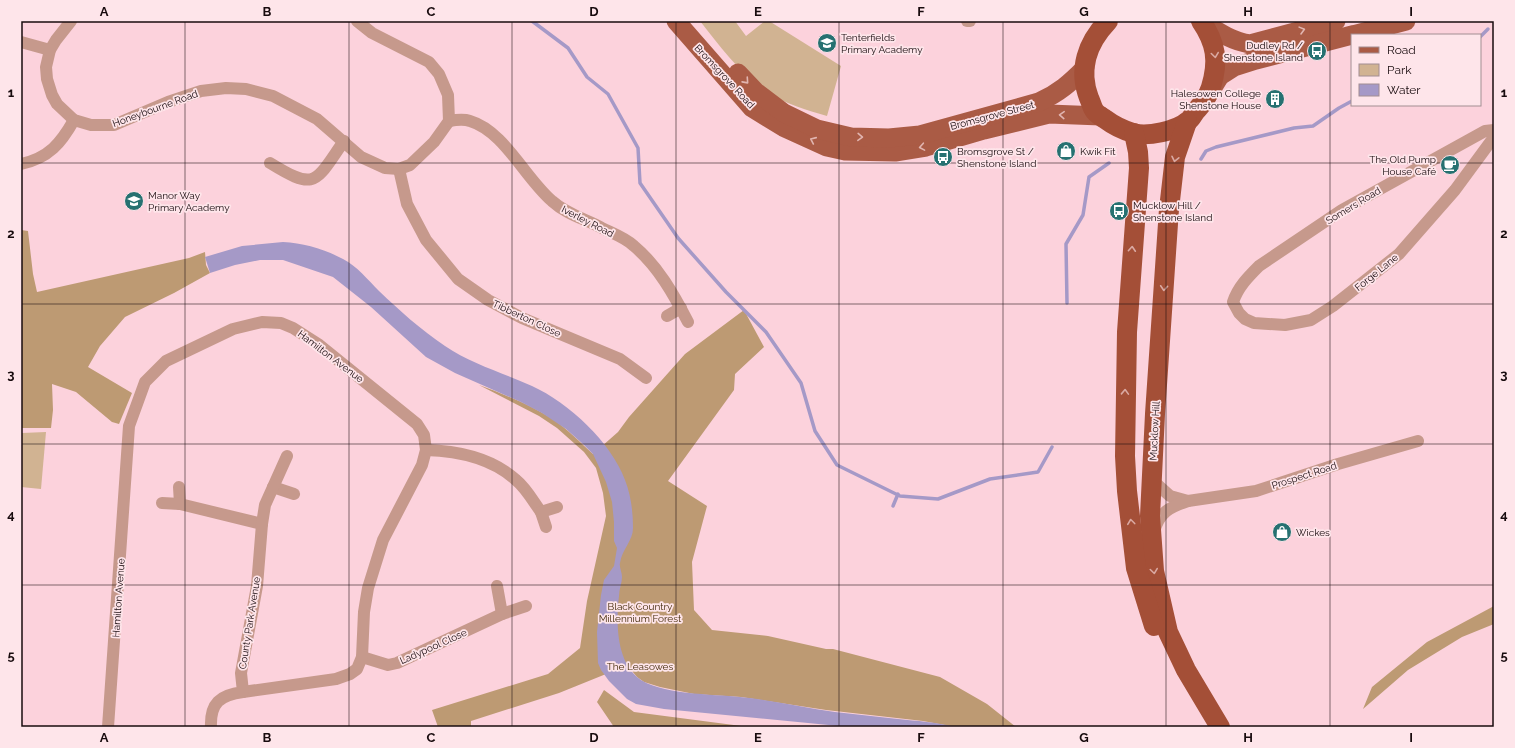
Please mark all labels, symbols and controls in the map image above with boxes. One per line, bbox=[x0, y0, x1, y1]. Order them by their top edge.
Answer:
text: A bbox=[100, 4, 109, 19]
text: B bbox=[263, 4, 272, 19]
text: C bbox=[427, 4, 436, 19]
text: D bbox=[589, 4, 599, 19]
text: E bbox=[754, 4, 762, 19]
text: F bbox=[917, 4, 925, 19]
text: G bbox=[1079, 4, 1089, 19]
text: H bbox=[1243, 4, 1253, 19]
text: I bbox=[1409, 4, 1413, 19]
one-way arrow bbox=[1299, 26, 1306, 35]
school or university icon: Tenterfields Primary Academy bbox=[816, 32, 838, 54]
place label: Tenterfields Primary Academy bbox=[841, 32, 923, 55]
legend bbox=[1351, 34, 1481, 106]
place label: Dudley Rd / Shenstone Island bbox=[1224, 40, 1303, 63]
bus stop icon: Dudley Rd / Shenstone Island bbox=[1306, 40, 1328, 62]
street label: Bromsgrove Road bbox=[692, 42, 757, 110]
text: Road bbox=[1387, 43, 1416, 57]
one-way arrow bbox=[1210, 52, 1219, 58]
text: Park bbox=[1387, 63, 1412, 77]
one-way arrow bbox=[741, 76, 749, 84]
text: Water bbox=[1387, 83, 1421, 97]
text: 1 bbox=[8, 85, 15, 100]
text: 1 bbox=[1501, 85, 1508, 100]
street label: Honeybourne Road bbox=[111, 88, 199, 129]
place label: Halesowen College Shenstone House bbox=[1171, 88, 1261, 111]
building icon: Halesowen College Shenstone House bbox=[1264, 88, 1286, 110]
street label: Bromsgrove Street bbox=[949, 99, 1036, 132]
one-way arrow bbox=[1059, 111, 1065, 119]
one-way arrow bbox=[857, 133, 863, 141]
one-way arrow bbox=[809, 137, 816, 145]
shop icon: Kwik Fit bbox=[1055, 140, 1077, 162]
one-way arrow bbox=[919, 143, 925, 151]
bus stop icon: Bromsgrove St / Shenstone Island bbox=[932, 146, 954, 168]
place label: Bromsgrove St / Shenstone Island bbox=[957, 146, 1036, 169]
place label: Kwik Fit bbox=[1080, 146, 1116, 157]
place label: The Old Pump House Café bbox=[1369, 154, 1436, 177]
cafe icon: The Old Pump House Café bbox=[1439, 154, 1461, 176]
one-way arrow bbox=[1172, 156, 1180, 162]
street label: Somers Road bbox=[1324, 185, 1383, 226]
school or university icon: Manor Way Primary Academy bbox=[123, 190, 145, 212]
place label: Manor Way Primary Academy bbox=[148, 190, 230, 213]
bus stop icon: Mucklow Hill / Shenstone Island bbox=[1108, 200, 1130, 222]
place label: Mucklow Hill / Shenstone Island bbox=[1133, 200, 1212, 223]
street label: Iverley Road bbox=[560, 204, 616, 239]
text: 2 bbox=[7, 226, 15, 241]
text: 2 bbox=[1500, 226, 1508, 241]
one-way arrow bbox=[1128, 246, 1137, 252]
street label: Forge Lane bbox=[1352, 252, 1400, 293]
one-way arrow bbox=[1159, 285, 1168, 291]
street label: Tibberton Close bbox=[491, 298, 563, 339]
street label: Hamilton Avenue bbox=[296, 328, 366, 385]
text: 3 bbox=[7, 367, 15, 382]
text: 3 bbox=[1500, 367, 1508, 382]
one-way arrow bbox=[1121, 389, 1130, 395]
street label: Mucklow Hill bbox=[1147, 401, 1162, 461]
street label: Prospect Road bbox=[1270, 460, 1338, 491]
text: 4 bbox=[7, 507, 15, 522]
text: 4 bbox=[1500, 507, 1508, 522]
one-way arrow bbox=[1127, 519, 1136, 525]
shop icon: Wickes bbox=[1271, 521, 1293, 543]
place label: Wickes bbox=[1296, 527, 1330, 538]
street label: Hamilton Avenue bbox=[110, 558, 127, 638]
one-way arrow bbox=[1149, 568, 1158, 575]
street label: County Park Avenue bbox=[237, 576, 262, 670]
park label: Black Country Millennium Forest bbox=[599, 601, 682, 624]
street label: Ladypool Close bbox=[398, 627, 469, 666]
text: 5 bbox=[7, 648, 15, 663]
text: 5 bbox=[1500, 648, 1508, 663]
park label: The Leasowes bbox=[607, 661, 673, 672]
text: A bbox=[100, 730, 109, 745]
text: B bbox=[263, 730, 272, 745]
text: C bbox=[427, 730, 436, 745]
text: D bbox=[589, 730, 599, 745]
text: E bbox=[754, 730, 762, 745]
text: F bbox=[917, 730, 925, 745]
text: G bbox=[1079, 730, 1089, 745]
text: H bbox=[1243, 730, 1253, 745]
text: I bbox=[1409, 730, 1413, 745]

